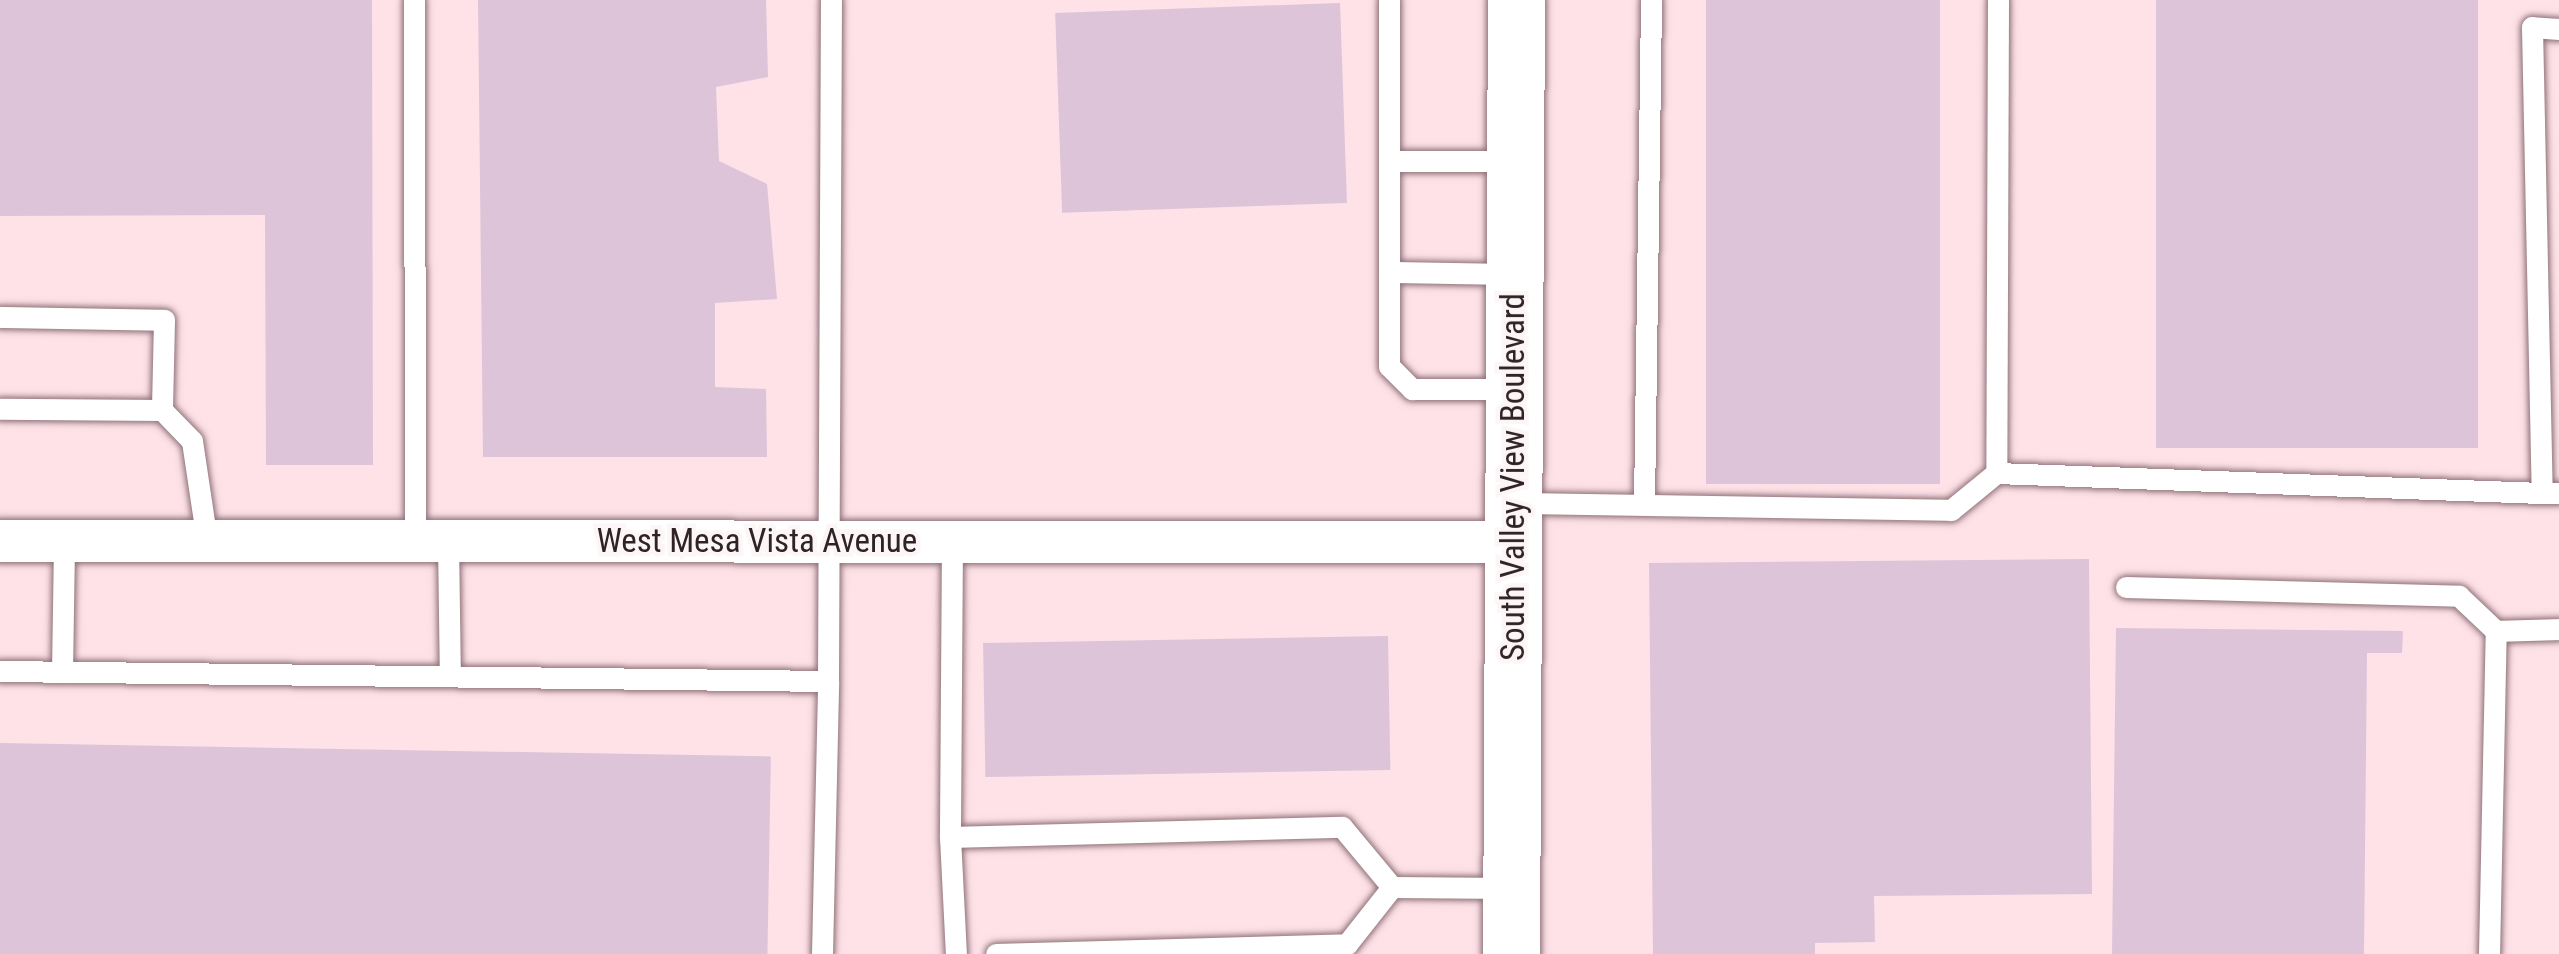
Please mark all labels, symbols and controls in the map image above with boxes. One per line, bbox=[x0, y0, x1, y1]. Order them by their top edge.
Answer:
street label: South Valley View Boulevard bbox=[1493, 293, 1533, 661]
street label: West Mesa Vista Avenue bbox=[597, 521, 917, 561]

